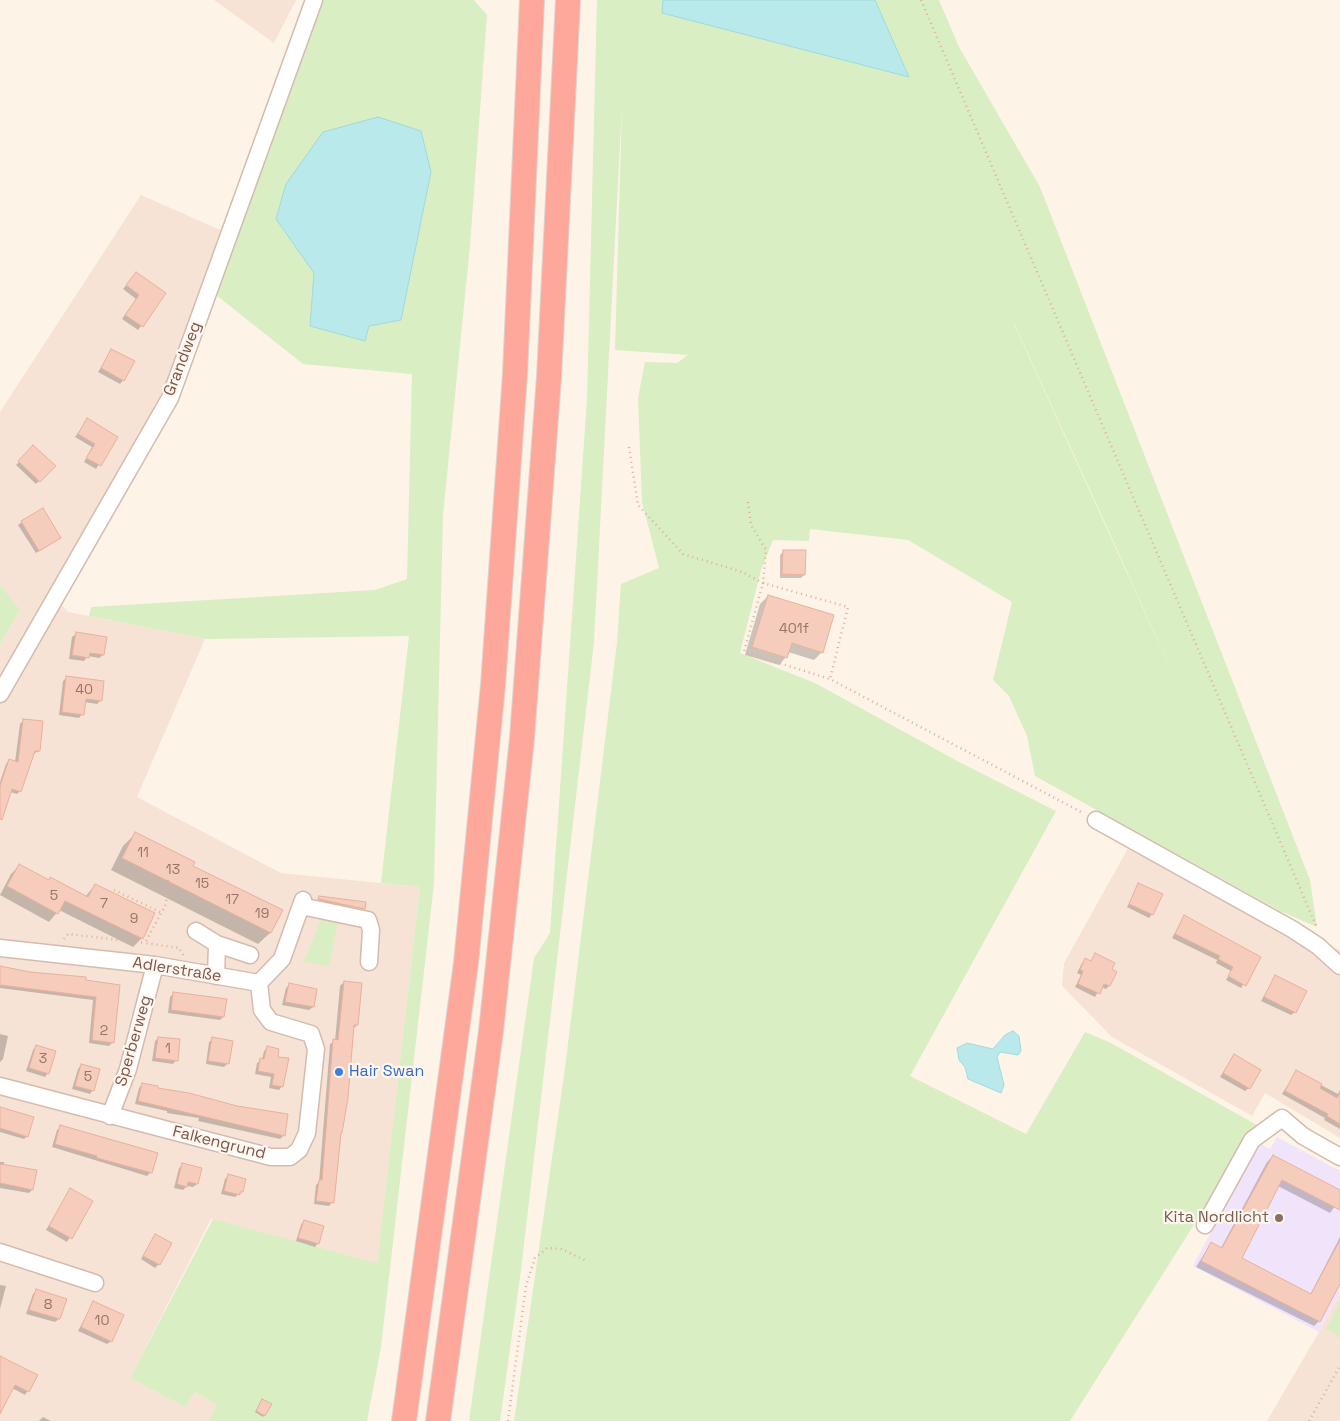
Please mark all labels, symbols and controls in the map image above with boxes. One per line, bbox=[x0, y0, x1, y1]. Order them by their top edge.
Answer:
street label: Grandweg bbox=[160, 319, 206, 399]
house number: 401f bbox=[779, 621, 809, 637]
house number: 40 bbox=[75, 682, 93, 698]
house number: 11 bbox=[137, 845, 149, 861]
house number: 13 bbox=[166, 862, 180, 878]
house number: 15 bbox=[195, 876, 209, 892]
house number: 5 bbox=[50, 888, 58, 904]
house number: 17 bbox=[225, 892, 239, 908]
house number: 7 bbox=[100, 896, 108, 912]
house number: 19 bbox=[255, 906, 269, 922]
house number: 9 bbox=[130, 911, 138, 927]
street label: Adlerstraße bbox=[131, 953, 223, 987]
street label: Sperberweg bbox=[112, 993, 156, 1089]
house number: 2 bbox=[100, 1023, 108, 1039]
house number: 1 bbox=[165, 1041, 171, 1057]
house number: 3 bbox=[39, 1051, 47, 1067]
place label: Hair Swan bbox=[349, 1062, 424, 1082]
marker: Hair Swan bbox=[333, 1066, 345, 1078]
house number: 5 bbox=[84, 1069, 92, 1085]
street label: Falkengrund bbox=[170, 1122, 268, 1164]
place label: Kita Nordlicht bbox=[1164, 1208, 1269, 1228]
marker: Kita Nordlicht bbox=[1273, 1212, 1285, 1224]
house number: 8 bbox=[44, 1297, 52, 1313]
house number: 10 bbox=[95, 1313, 109, 1329]

